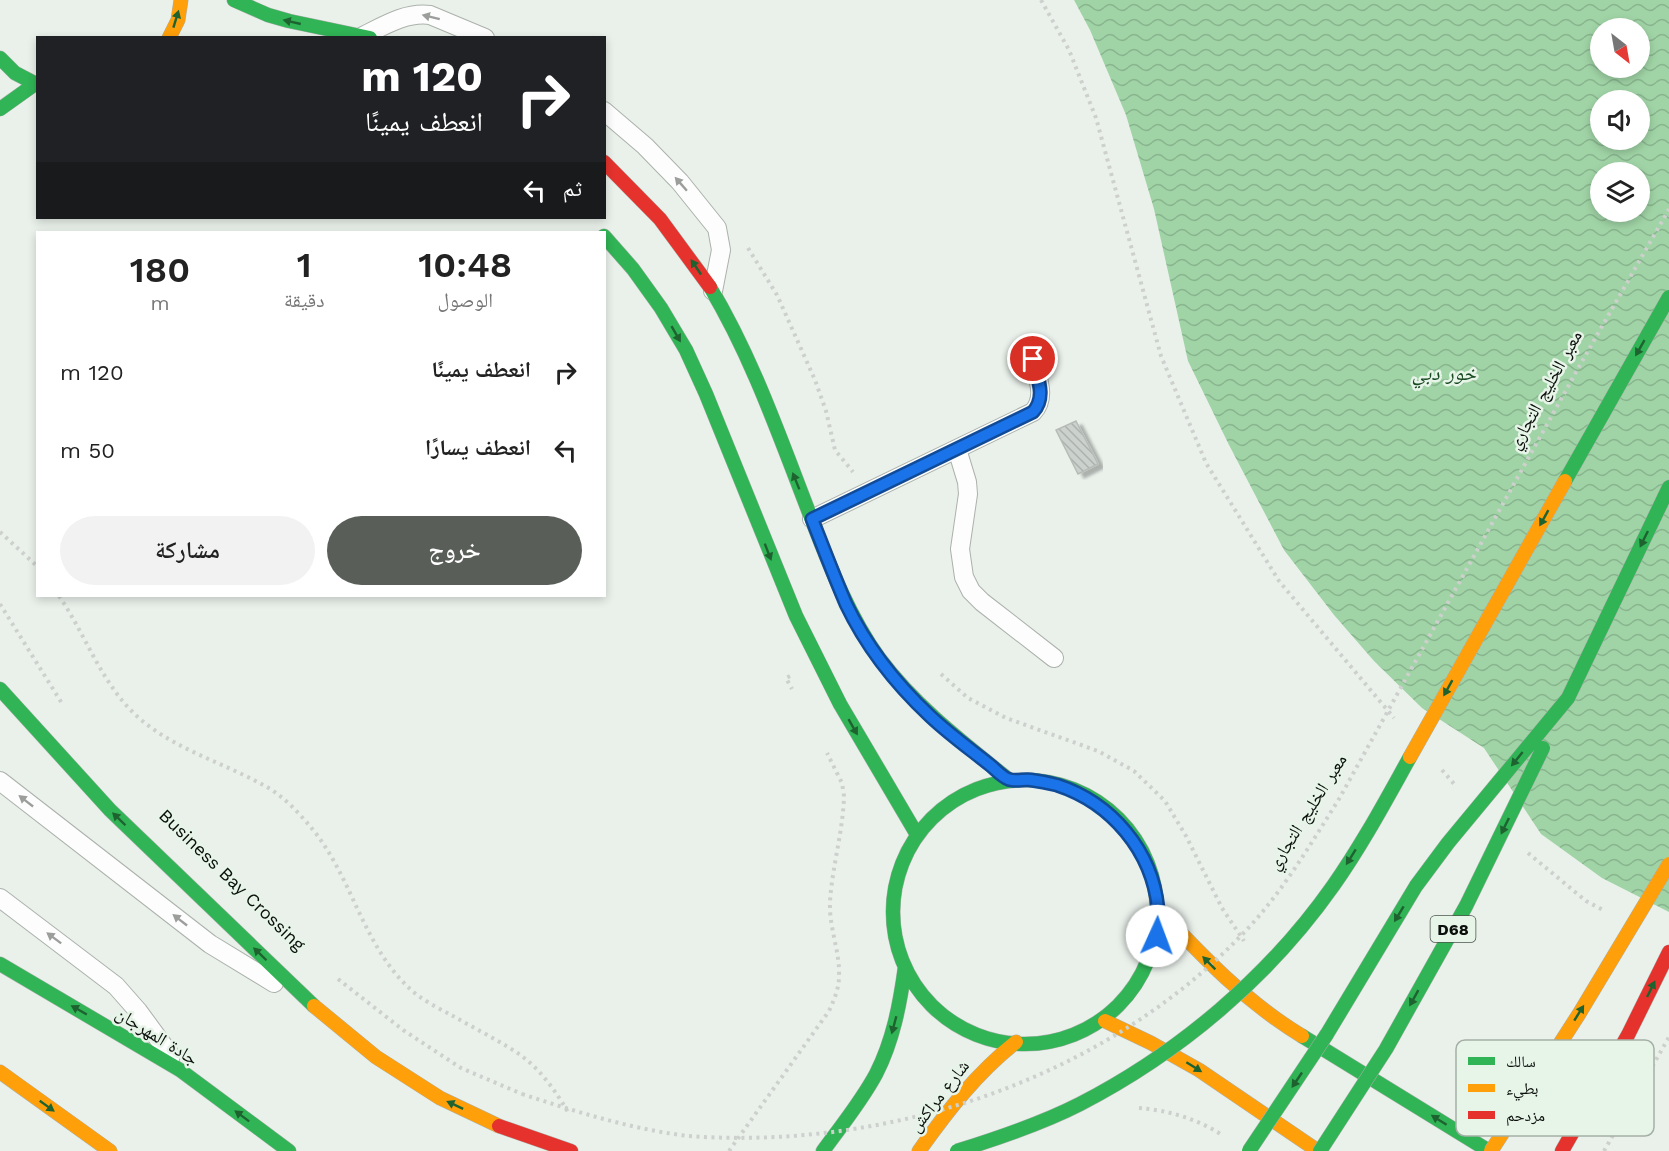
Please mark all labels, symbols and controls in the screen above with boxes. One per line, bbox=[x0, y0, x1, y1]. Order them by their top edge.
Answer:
one-way arrow bbox=[172, 10, 182, 28]
one-way arrow bbox=[422, 11, 440, 21]
one-way arrow bbox=[283, 16, 301, 26]
north arrow bbox=[1590, 18, 1650, 78]
map controls bbox=[1590, 18, 1650, 222]
text: 120 m bbox=[361, 52, 483, 101]
icon: right bbox=[504, 60, 582, 138]
button: sound bbox=[1590, 90, 1650, 150]
text: انعطف يمينًا bbox=[365, 106, 483, 138]
button: layers bbox=[1590, 162, 1650, 222]
icon: left bbox=[518, 174, 551, 207]
text: ثم bbox=[563, 176, 582, 201]
one-way arrow bbox=[675, 177, 688, 192]
text: 1 bbox=[297, 244, 312, 286]
text: 10:48 bbox=[418, 244, 512, 286]
text: 180 bbox=[130, 249, 190, 291]
one-way arrow bbox=[691, 259, 702, 275]
text: دقيقة bbox=[284, 288, 325, 312]
text: الوصول bbox=[438, 288, 493, 312]
text: m bbox=[150, 291, 169, 315]
one-way arrow bbox=[671, 326, 682, 342]
street label: معبر الخليج التجاري bbox=[1503, 327, 1590, 455]
pin bbox=[1007, 333, 1058, 384]
one-way arrow bbox=[1635, 340, 1645, 357]
icon: arrive bbox=[1016, 342, 1049, 375]
icon: right bbox=[549, 356, 582, 389]
text: انعطف يمينًا bbox=[431, 357, 531, 382]
text: 120 m bbox=[60, 360, 124, 385]
water label: خور دبي bbox=[1412, 361, 1476, 389]
icon: left bbox=[549, 434, 582, 467]
text: انعطف يسارًا bbox=[425, 435, 531, 460]
text: 50 m bbox=[60, 438, 115, 463]
one-way arrow bbox=[791, 472, 801, 490]
one-way arrow bbox=[1538, 510, 1549, 526]
button: مشاركة bbox=[60, 516, 315, 585]
button: خروج bbox=[327, 516, 582, 585]
one-way arrow bbox=[1639, 531, 1648, 548]
one-way arrow bbox=[764, 543, 774, 561]
one-way arrow bbox=[1443, 680, 1454, 696]
one-way arrow bbox=[848, 719, 859, 735]
street label: معبر الخليج التجاري bbox=[1263, 750, 1354, 876]
one-way arrow bbox=[1511, 751, 1524, 767]
one-way arrow bbox=[18, 795, 34, 807]
street label: Business Bay Crossing bbox=[155, 804, 310, 955]
one-way arrow bbox=[112, 812, 126, 826]
one-way arrow bbox=[1501, 817, 1510, 834]
one-way arrow bbox=[1346, 849, 1357, 865]
position arrow bbox=[1125, 904, 1189, 968]
one-way arrow bbox=[1394, 906, 1404, 923]
one-way arrow bbox=[172, 915, 187, 927]
road number: D68 bbox=[1430, 916, 1476, 942]
one-way arrow bbox=[46, 932, 62, 944]
one-way arrow bbox=[253, 947, 267, 961]
one-way arrow bbox=[1203, 957, 1217, 971]
one-way arrow bbox=[1646, 981, 1656, 998]
one-way arrow bbox=[1409, 990, 1420, 1006]
street label: جادة المهرجان bbox=[112, 1002, 202, 1070]
one-way arrow bbox=[70, 1005, 87, 1015]
one-way arrow bbox=[1574, 1005, 1585, 1021]
one-way arrow bbox=[889, 1016, 899, 1034]
legend bbox=[1456, 1040, 1654, 1136]
text: سالك bbox=[1506, 1052, 1536, 1071]
street label: شارع مراكش bbox=[904, 1055, 974, 1137]
one-way arrow bbox=[1186, 1062, 1202, 1073]
one-way arrow bbox=[1291, 1071, 1302, 1088]
text: بطيء bbox=[1506, 1079, 1538, 1101]
one-way arrow bbox=[39, 1100, 55, 1113]
one-way arrow bbox=[447, 1101, 464, 1110]
text: مزدحم bbox=[1506, 1106, 1545, 1126]
one-way arrow bbox=[234, 1110, 250, 1122]
one-way arrow bbox=[1431, 1115, 1447, 1126]

